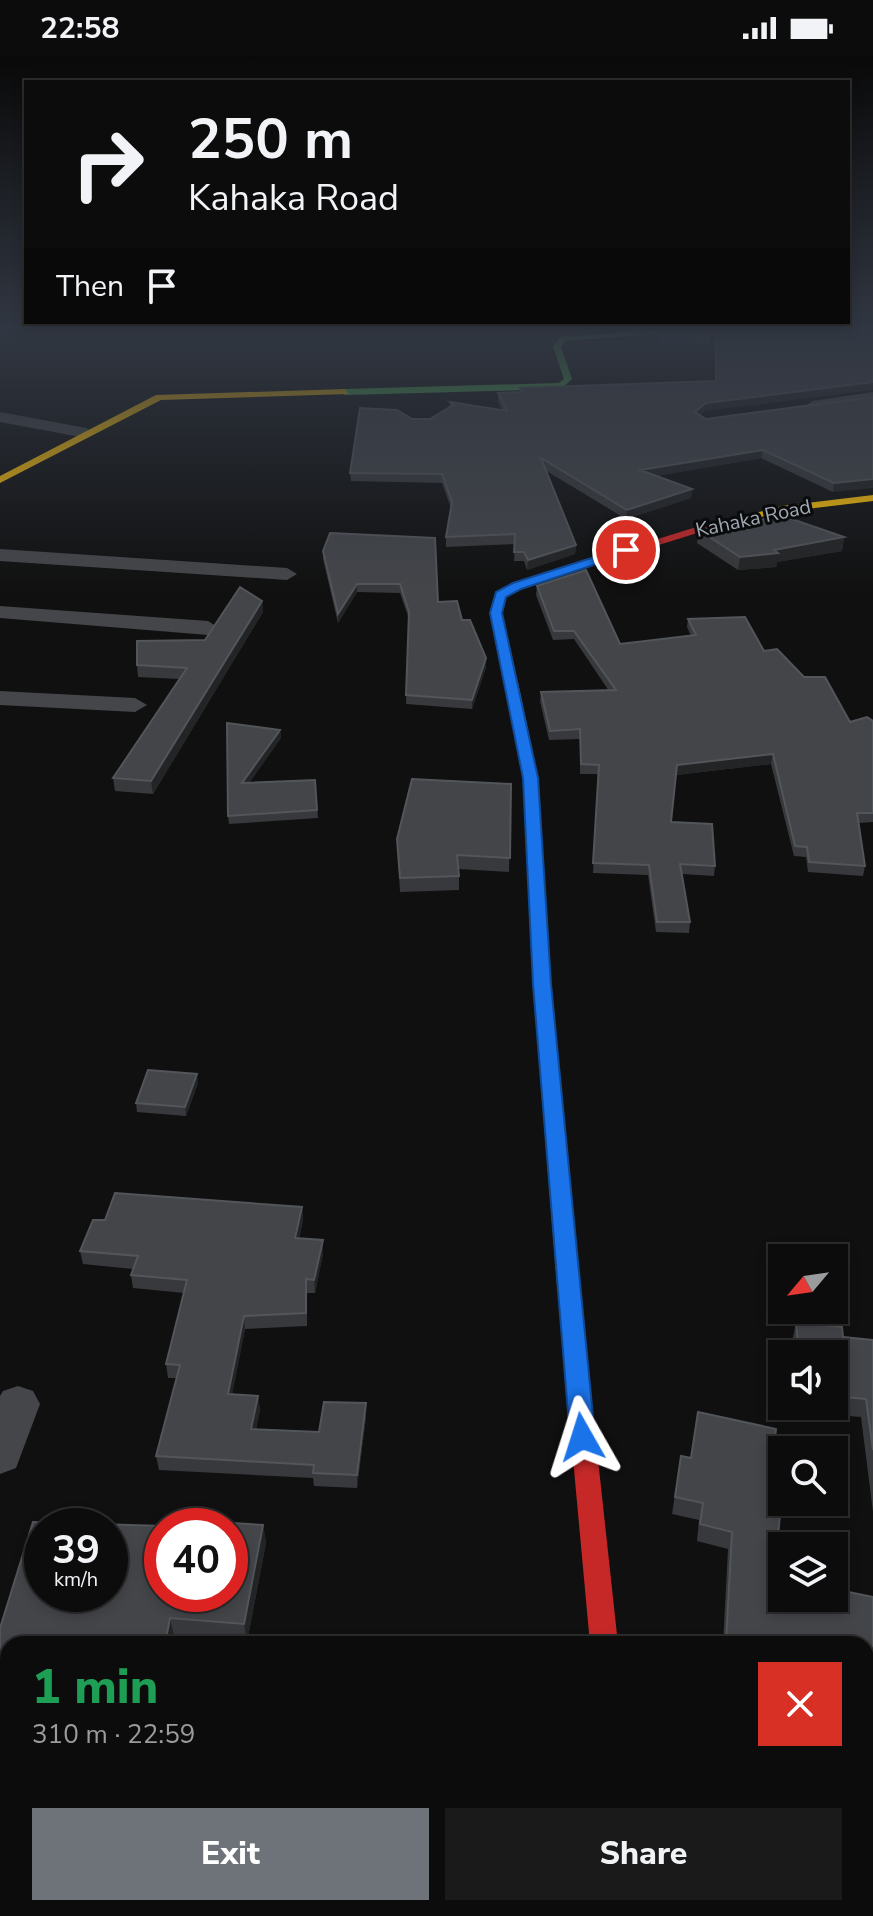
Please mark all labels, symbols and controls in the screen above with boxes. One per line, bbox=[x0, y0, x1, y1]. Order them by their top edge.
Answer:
text: 22:58 bbox=[40, 8, 119, 49]
text: 250 m bbox=[188, 101, 353, 178]
icon: right bbox=[56, 112, 160, 216]
text: Kahaka Road bbox=[188, 174, 399, 223]
icon: arrive bbox=[140, 264, 184, 308]
text: Then bbox=[56, 266, 124, 307]
street label: Kahaka Road bbox=[693, 493, 813, 544]
pin bbox=[592, 516, 660, 584]
icon: arrive bbox=[604, 528, 648, 572]
north arrow bbox=[768, 1244, 848, 1324]
map controls bbox=[768, 1244, 848, 1612]
button: sound bbox=[768, 1340, 848, 1420]
position arrow bbox=[540, 1395, 624, 1479]
button: search bbox=[768, 1436, 848, 1516]
speed limit sign: 40 bbox=[144, 1508, 248, 1612]
text: 39 bbox=[52, 1523, 100, 1577]
button: layers bbox=[768, 1532, 848, 1612]
text: km/h bbox=[54, 1566, 98, 1593]
text: 1 min bbox=[32, 1654, 158, 1720]
button: close bbox=[758, 1662, 842, 1746]
text: 310 m · 22:59 bbox=[32, 1717, 195, 1752]
button: Exit bbox=[32, 1808, 429, 1900]
button: Share bbox=[445, 1808, 842, 1900]

